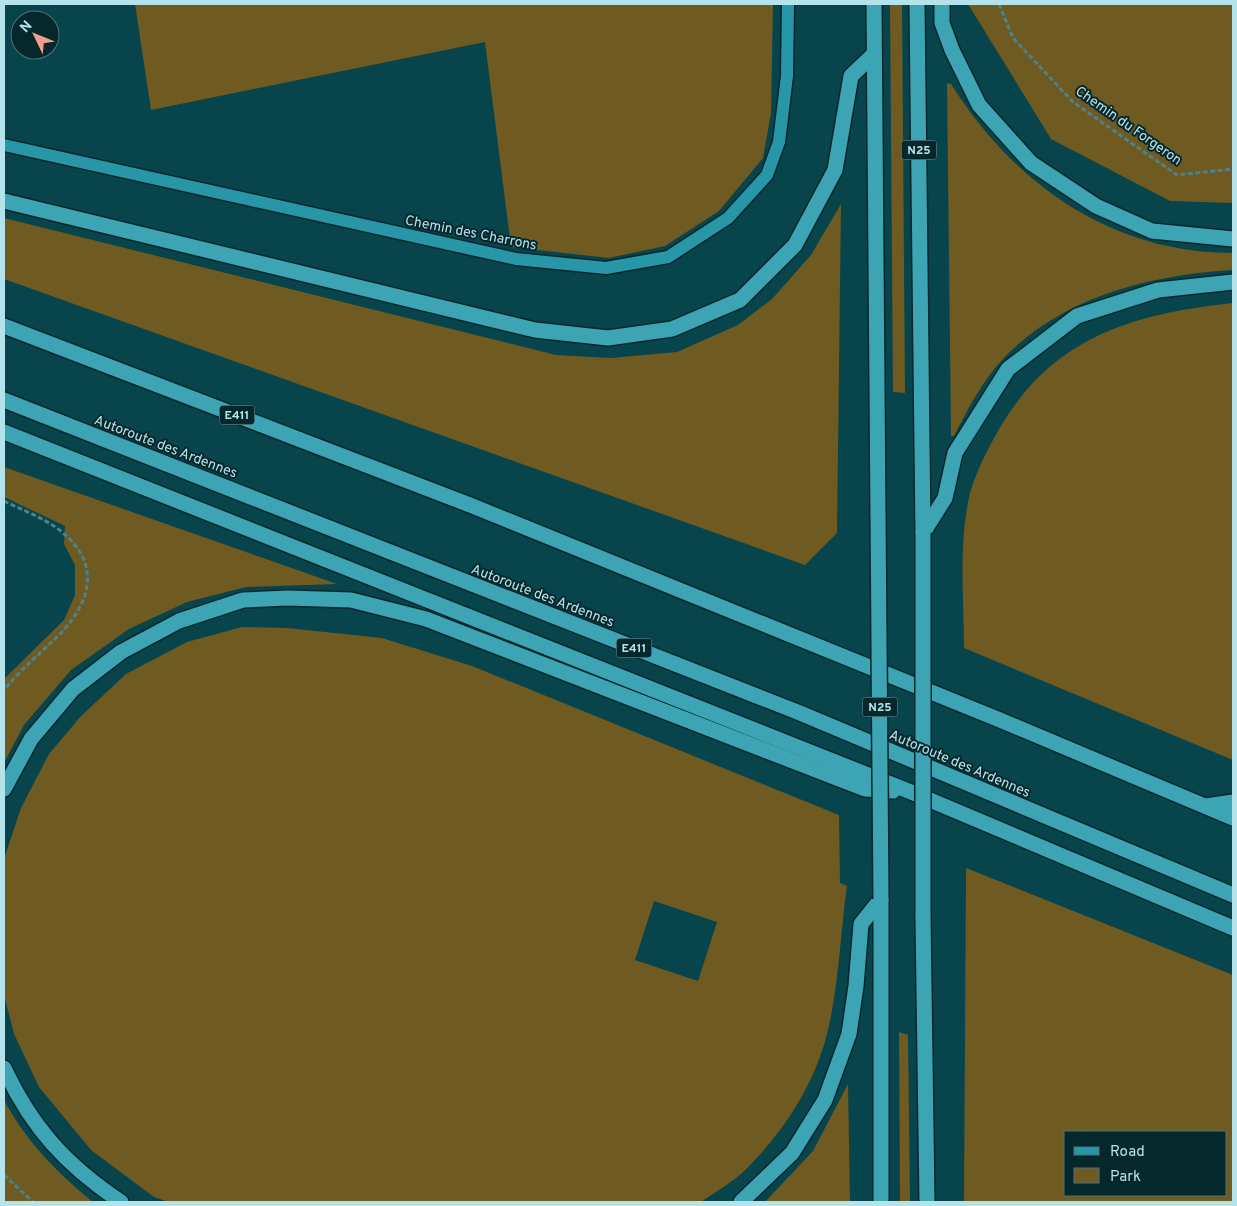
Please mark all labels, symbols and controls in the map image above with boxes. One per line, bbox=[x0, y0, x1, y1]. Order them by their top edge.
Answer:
north arrow bbox=[10, 10, 60, 60]
text: N bbox=[17, 18, 36, 37]
street label: Chemin du Forgeron bbox=[1072, 83, 1185, 169]
road number: N25 bbox=[902, 140, 936, 160]
street label: Chemin des Charrons bbox=[403, 212, 538, 255]
road number: E411 bbox=[220, 406, 254, 424]
street label: Autoroute des Ardennes bbox=[92, 412, 239, 483]
street label: Autoroute des Ardennes bbox=[469, 561, 616, 632]
road number: E411 bbox=[616, 638, 652, 658]
road number: N25 bbox=[862, 698, 898, 716]
street label: Autoroute des Ardennes bbox=[886, 727, 1033, 802]
legend bbox=[1064, 1131, 1227, 1196]
text: Road bbox=[1110, 1143, 1145, 1162]
text: Park bbox=[1110, 1168, 1141, 1187]

